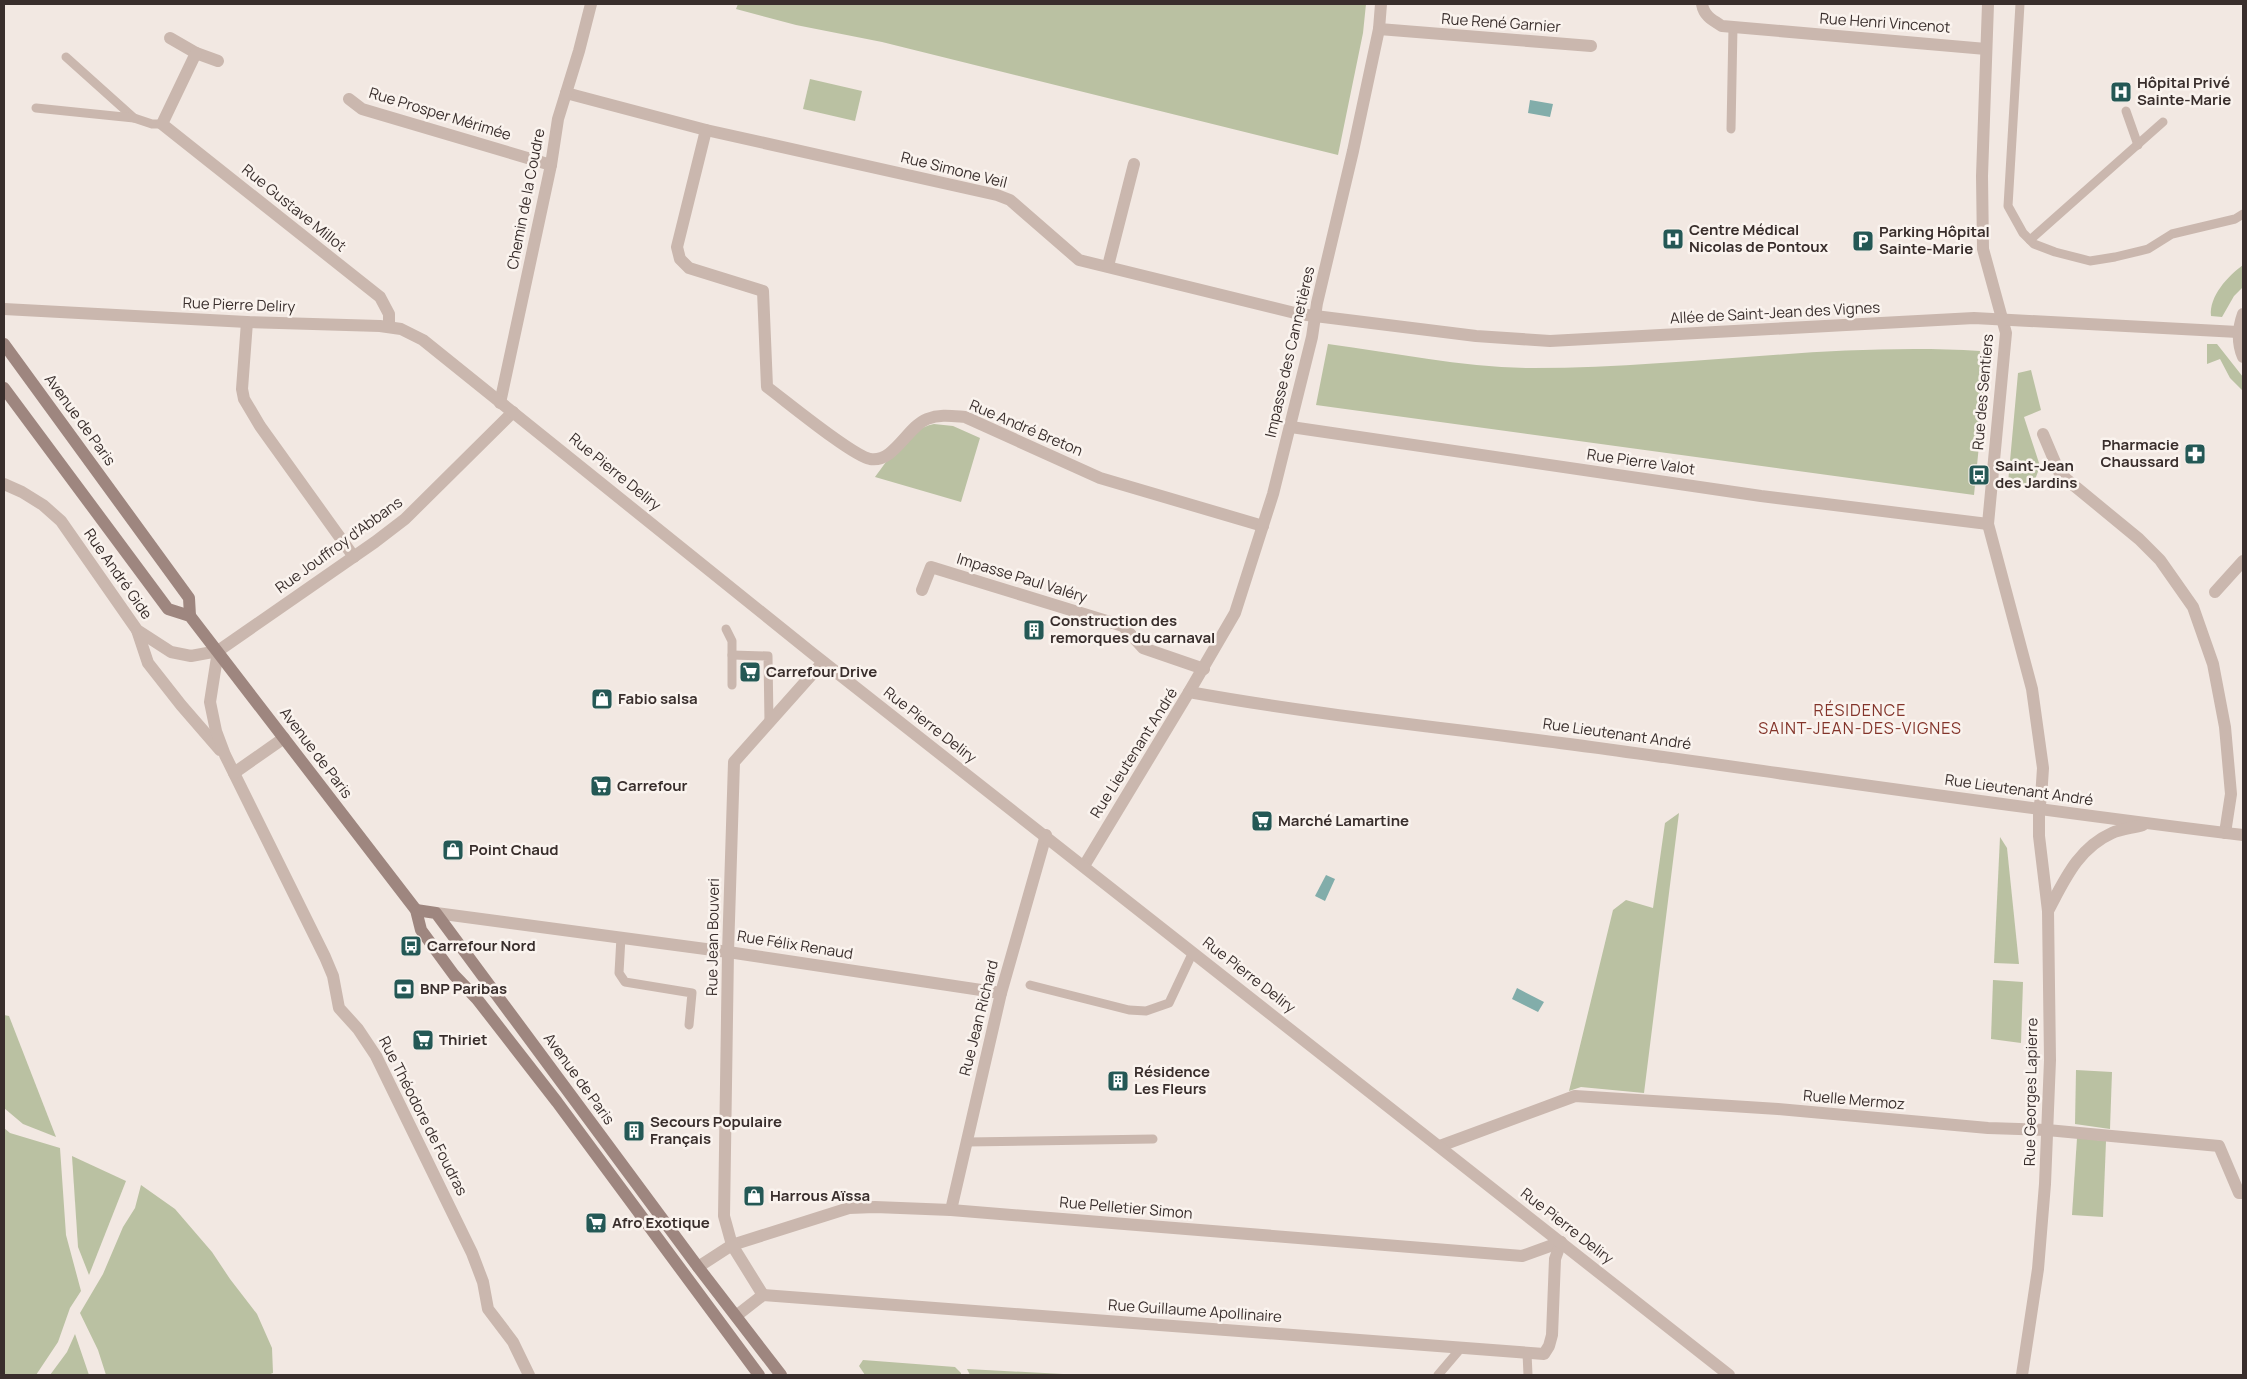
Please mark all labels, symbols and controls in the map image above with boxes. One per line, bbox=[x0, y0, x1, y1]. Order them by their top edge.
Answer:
street label: Rue Henri Vincenot bbox=[1819, 7, 1951, 38]
street label: Rue René Garnier bbox=[1441, 8, 1562, 37]
place label: Hôpital Privé Sainte-Marie bbox=[2137, 72, 2231, 110]
hospital icon: Hôpital Privé Sainte-Marie bbox=[2109, 80, 2133, 104]
street label: Rue Prosper Mérimée bbox=[366, 82, 514, 145]
street label: Chemin de la Coudre bbox=[502, 126, 550, 271]
street label: Rue Simone Veil bbox=[899, 146, 1010, 193]
street label: Rue Gustave Millot bbox=[238, 159, 351, 256]
place label: Centre Médical Nicolas de Pontoux bbox=[1689, 219, 1829, 257]
place label: Parking Hôpital Sainte-Marie bbox=[1879, 221, 1990, 259]
hospital icon: Centre Médical Nicolas de Pontoux bbox=[1661, 227, 1685, 251]
parking icon: Parking Hôpital Sainte-Marie bbox=[1851, 229, 1875, 253]
street label: Impasse des Cannetières bbox=[1260, 264, 1319, 440]
street label: Rue Pierre Deliry bbox=[182, 292, 296, 317]
street label: Allée de Saint-Jean des Vignes bbox=[1669, 296, 1881, 328]
street label: Rue des Sentiers bbox=[1967, 333, 1998, 451]
street label: Avenue de Paris bbox=[40, 370, 121, 470]
street label: Rue André Breton bbox=[966, 394, 1086, 461]
street label: Rue Pierre Deliry bbox=[565, 428, 666, 515]
place label: Pharmacie Chaussard bbox=[2101, 434, 2179, 472]
pharmacy icon: Pharmacie Chaussard bbox=[2183, 442, 2207, 466]
street label: Rue Pierre Valot bbox=[1586, 444, 1697, 479]
place label: Saint-Jean des Jardins bbox=[1995, 455, 2077, 493]
bus stop icon: Saint-Jean des Jardins bbox=[1967, 463, 1991, 487]
street label: Rue Jouffroy d'Abbans bbox=[271, 491, 407, 598]
street label: Rue André Gide bbox=[79, 524, 158, 623]
street label: Impasse Paul Valéry bbox=[954, 548, 1090, 607]
place label: Construction des remorques du carnaval bbox=[1050, 610, 1215, 648]
building icon: Construction des remorques du carnaval bbox=[1022, 618, 1046, 642]
supermarket icon: Carrefour Drive bbox=[738, 660, 762, 684]
place label: Carrefour Drive bbox=[766, 661, 877, 682]
street label: Rue Pierre Deliry bbox=[879, 682, 981, 768]
street label: Rue Lieutenant André bbox=[1085, 683, 1182, 822]
shop icon: Fabio salsa bbox=[590, 687, 614, 711]
place label: Fabio salsa bbox=[618, 688, 698, 709]
district label: RÉSIDENCE SAINT-JEAN-DES-VIGNES bbox=[1758, 699, 1962, 739]
street label: Avenue de Paris bbox=[275, 703, 358, 803]
street label: Rue Lieutenant André bbox=[1541, 713, 1693, 754]
street label: Rue Lieutenant André bbox=[1943, 769, 2095, 810]
supermarket icon: Carrefour bbox=[589, 774, 613, 798]
place label: Carrefour bbox=[617, 775, 688, 796]
supermarket icon: Marché Lamartine bbox=[1250, 809, 1274, 833]
place label: Marché Lamartine bbox=[1278, 810, 1409, 831]
shop icon: Point Chaud bbox=[441, 838, 465, 862]
place label: Point Chaud bbox=[469, 839, 559, 860]
street label: Rue Jean Bouveri bbox=[701, 878, 724, 996]
street label: Rue Félix Renaud bbox=[736, 925, 855, 964]
street label: Rue Pierre Deliry bbox=[1198, 932, 1300, 1018]
bus stop icon: Carrefour Nord bbox=[399, 934, 423, 958]
place label: Carrefour Nord bbox=[427, 935, 536, 956]
street label: Rue Jean Richard bbox=[954, 958, 1003, 1078]
bank icon: BNP Paribas bbox=[392, 977, 416, 1001]
place label: BNP Paribas bbox=[420, 978, 507, 999]
street label: Rue Georges Lapierre bbox=[2019, 1017, 2042, 1166]
supermarket icon: Thiriet bbox=[411, 1028, 435, 1052]
place label: Thiriet bbox=[439, 1029, 487, 1050]
street label: Avenue de Paris bbox=[539, 1029, 620, 1129]
street label: Rue Théodore de Foudras bbox=[374, 1032, 473, 1199]
place label: Résidence Les Fleurs bbox=[1134, 1061, 1210, 1099]
building icon: Résidence Les Fleurs bbox=[1106, 1069, 1130, 1093]
street label: Ruelle Mermoz bbox=[1802, 1085, 1906, 1114]
place label: Secours Populaire Français bbox=[650, 1111, 782, 1149]
building icon: Secours Populaire Français bbox=[622, 1119, 646, 1143]
street label: Rue Pierre Deliry bbox=[1516, 1183, 1618, 1269]
shop icon: Harrous Aïssa bbox=[742, 1184, 766, 1208]
place label: Harrous Aïssa bbox=[770, 1185, 870, 1206]
street label: Rue Pelletier Simon bbox=[1059, 1191, 1194, 1224]
supermarket icon: Afro Exotique bbox=[584, 1211, 608, 1235]
place label: Afro Exotique bbox=[612, 1212, 710, 1233]
street label: Rue Guillaume Apollinaire bbox=[1107, 1294, 1283, 1327]

